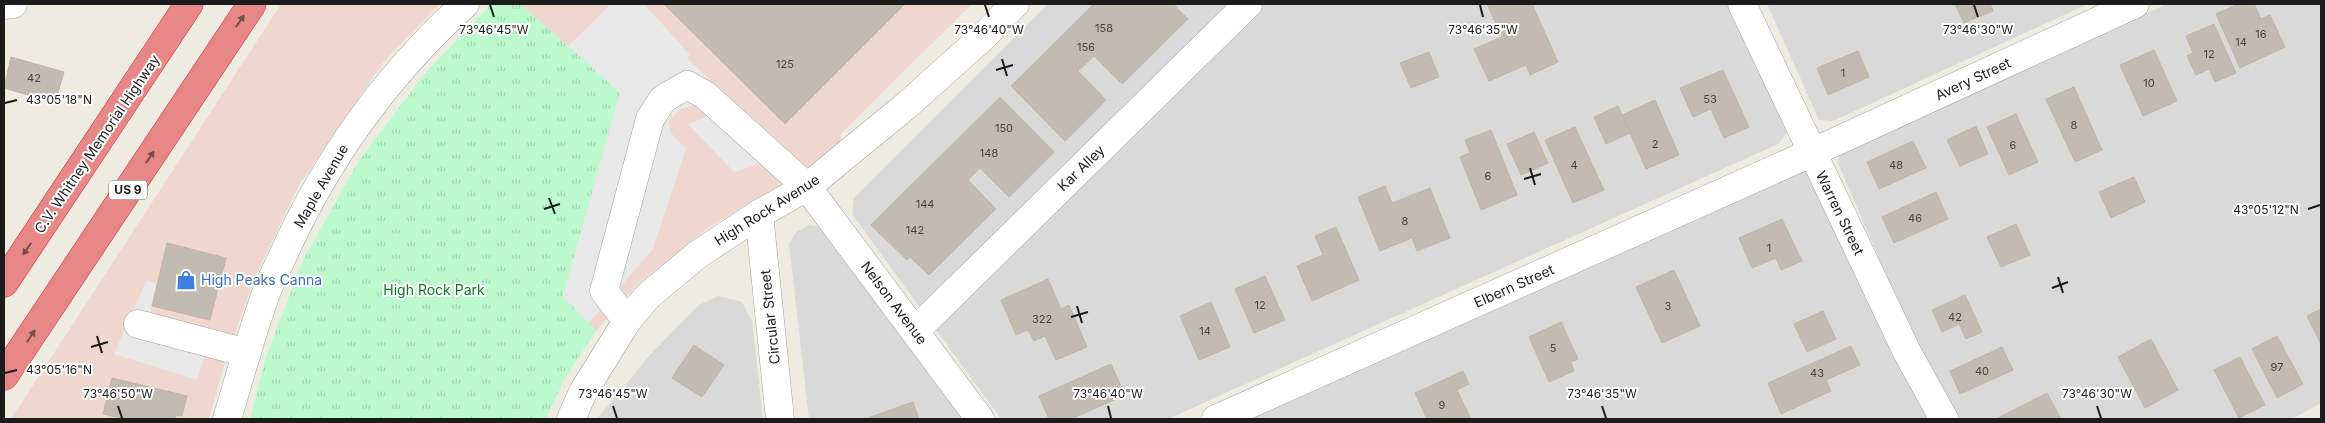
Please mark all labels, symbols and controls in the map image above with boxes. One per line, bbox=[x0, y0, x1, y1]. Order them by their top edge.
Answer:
one-way arrow bbox=[235, 15, 245, 28]
house number: 158 bbox=[1095, 21, 1113, 35]
text: 73°46'45"W bbox=[459, 22, 529, 37]
text: 73°46'40"W bbox=[954, 22, 1024, 37]
text: 73°46'35"W bbox=[1448, 22, 1518, 37]
text: 73°46'30"W bbox=[1943, 22, 2013, 37]
house number: 16 bbox=[2255, 27, 2267, 41]
house number: 14 bbox=[2235, 35, 2247, 49]
house number: 156 bbox=[1077, 40, 1095, 54]
house number: 12 bbox=[2203, 47, 2215, 61]
street label: C.V. Whitney Memorial Highway bbox=[30, 51, 163, 236]
street label: Avery Street bbox=[1932, 53, 2014, 103]
house number: 125 bbox=[776, 57, 794, 71]
house number: 1 bbox=[1841, 66, 1845, 80]
house number: 42 bbox=[27, 71, 41, 85]
house number: 10 bbox=[2143, 76, 2155, 90]
text: 43°05'18"N bbox=[26, 92, 92, 107]
house number: 53 bbox=[1703, 92, 1717, 106]
house number: 8 bbox=[2071, 118, 2078, 132]
house number: 150 bbox=[995, 121, 1013, 135]
house number: 2 bbox=[1652, 137, 1658, 151]
house number: 6 bbox=[2010, 138, 2017, 152]
street label: Maple Avenue bbox=[290, 141, 351, 231]
street label: Kar Alley bbox=[1054, 141, 1108, 194]
house number: 148 bbox=[980, 146, 998, 160]
one-way arrow bbox=[145, 150, 155, 163]
house number: 4 bbox=[1570, 158, 1578, 172]
house number: 48 bbox=[1889, 158, 1903, 172]
street label: Warren Street bbox=[1813, 168, 1868, 258]
house number: 6 bbox=[1485, 169, 1492, 183]
street label: High Rock Avenue bbox=[711, 170, 822, 249]
road number: US 9 bbox=[109, 180, 147, 200]
house number: 144 bbox=[916, 197, 934, 211]
text: 43°05'12"N bbox=[2233, 202, 2299, 217]
house number: 46 bbox=[1908, 211, 1922, 225]
house number: 8 bbox=[1402, 214, 1409, 228]
house number: 142 bbox=[906, 223, 924, 237]
house number: 1 bbox=[1767, 241, 1771, 255]
one-way arrow bbox=[22, 242, 32, 255]
street label: Nelson Avenue bbox=[858, 258, 931, 347]
street label: Elbern Street bbox=[1471, 260, 1557, 311]
shop icon: High Peaks Canna bbox=[175, 269, 197, 291]
street label: Circular Street bbox=[756, 269, 783, 365]
place label: High Peaks Canna bbox=[201, 271, 322, 288]
park label: High Rock Park bbox=[383, 281, 485, 298]
house number: 12 bbox=[1254, 298, 1266, 312]
house number: 3 bbox=[1665, 299, 1672, 313]
house number: 42 bbox=[1948, 310, 1962, 324]
house number: 322 bbox=[1032, 312, 1052, 326]
house number: 14 bbox=[1199, 324, 1211, 338]
one-way arrow bbox=[26, 329, 36, 342]
house number: 5 bbox=[1550, 341, 1557, 355]
house number: 97 bbox=[2271, 360, 2283, 374]
text: 43°05'16"N bbox=[26, 362, 92, 377]
house number: 40 bbox=[1975, 364, 1989, 378]
house number: 43 bbox=[1810, 366, 1824, 380]
text: 73°46'50"W bbox=[83, 386, 153, 401]
text: 73°46'45"W bbox=[578, 386, 648, 401]
text: 73°46'40"W bbox=[1073, 386, 1143, 401]
text: 73°46'35"W bbox=[1567, 386, 1637, 401]
text: 73°46'30"W bbox=[2062, 386, 2132, 401]
house number: 9 bbox=[1439, 398, 1446, 412]

